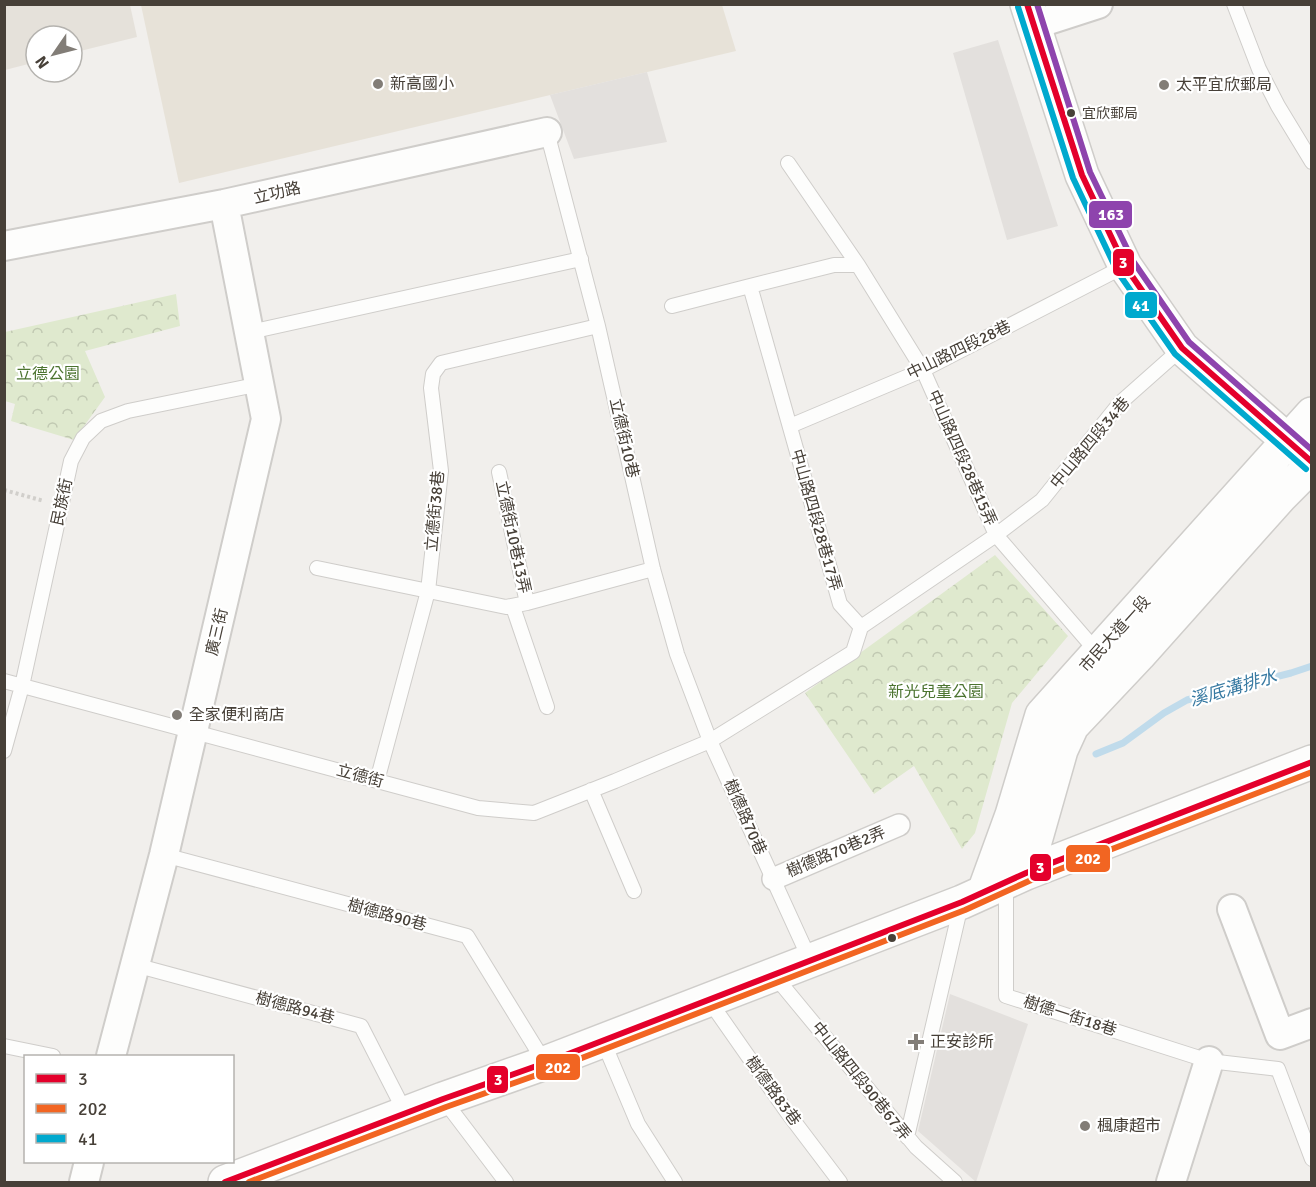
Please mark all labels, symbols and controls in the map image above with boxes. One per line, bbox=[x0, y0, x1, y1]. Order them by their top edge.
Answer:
north arrow bbox=[24, 24, 84, 84]
text: N bbox=[31, 52, 54, 72]
place label: 新高國小 bbox=[390, 74, 454, 94]
place label: 太平宜欣郵局 bbox=[1176, 75, 1272, 95]
marker: 新高國小 bbox=[371, 77, 385, 91]
marker: 太平宜欣郵局 bbox=[1157, 78, 1171, 92]
place label: 宜欣郵局 bbox=[1082, 105, 1138, 122]
marker: 宜欣郵局 bbox=[1065, 107, 1077, 119]
street label: 立功路 bbox=[251, 178, 303, 208]
line badge: 163 bbox=[1088, 200, 1133, 229]
text: 163 bbox=[1098, 205, 1124, 225]
line badge: 3 bbox=[1112, 248, 1135, 277]
text: 3 bbox=[1119, 253, 1127, 273]
line badge: 41 bbox=[1124, 291, 1158, 319]
text: 41 bbox=[1132, 296, 1150, 316]
street label: 中山路四段28巷 bbox=[904, 316, 1014, 384]
park label: 立德公園 bbox=[16, 364, 80, 384]
street label: 中山路四段28巷15弄 bbox=[923, 387, 1001, 529]
street label: 中山路四段34巷 bbox=[1046, 393, 1134, 493]
street label: 立德街10巷 bbox=[605, 396, 643, 480]
street label: 中山路四段28巷17弄 bbox=[786, 447, 846, 593]
street label: 立德街38巷 bbox=[421, 470, 449, 552]
street label: 民族街 bbox=[47, 476, 77, 528]
street label: 立德街10巷13弄 bbox=[491, 479, 535, 595]
street label: 市民大道一段 bbox=[1075, 592, 1155, 676]
street label: 廣三街 bbox=[202, 606, 232, 658]
water label: 溪底溝排水 bbox=[1187, 665, 1280, 711]
park label: 新光兒童公園 bbox=[888, 682, 984, 702]
place label: 全家便利商店 bbox=[189, 705, 285, 725]
marker: 全家便利商店 bbox=[170, 708, 184, 722]
street label: 立德街 bbox=[334, 760, 386, 792]
street label: 樹德路70巷 bbox=[719, 776, 771, 858]
street label: 樹德路70巷2弄 bbox=[783, 822, 889, 882]
line badge: 202 bbox=[1065, 844, 1111, 873]
text: 202 bbox=[1075, 849, 1101, 869]
line badge: 3 bbox=[1029, 853, 1052, 882]
text: 3 bbox=[1036, 858, 1044, 878]
street label: 樹德路90巷 bbox=[345, 895, 429, 935]
unlabelled marker bbox=[886, 932, 898, 944]
street label: 樹德路94巷 bbox=[253, 988, 337, 1028]
street label: 樹德一街18巷 bbox=[1021, 991, 1119, 1041]
street label: 中山路四段90巷67弄 bbox=[807, 1018, 915, 1144]
place label: 正安診所 bbox=[930, 1032, 994, 1052]
marker: 正安診所 bbox=[907, 1033, 925, 1051]
street label: 樹德路83巷 bbox=[741, 1052, 805, 1130]
line badge: 202 bbox=[535, 1053, 581, 1081]
legend bbox=[24, 1055, 234, 1163]
text: 202 bbox=[545, 1058, 571, 1078]
line badge: 3 bbox=[486, 1065, 509, 1094]
text: 3 bbox=[78, 1068, 88, 1090]
text: 3 bbox=[494, 1070, 502, 1090]
text: 202 bbox=[78, 1098, 107, 1120]
place label: 楓康超市 bbox=[1097, 1116, 1161, 1136]
marker: 楓康超市 bbox=[1078, 1119, 1092, 1133]
text: 41 bbox=[78, 1128, 97, 1150]

